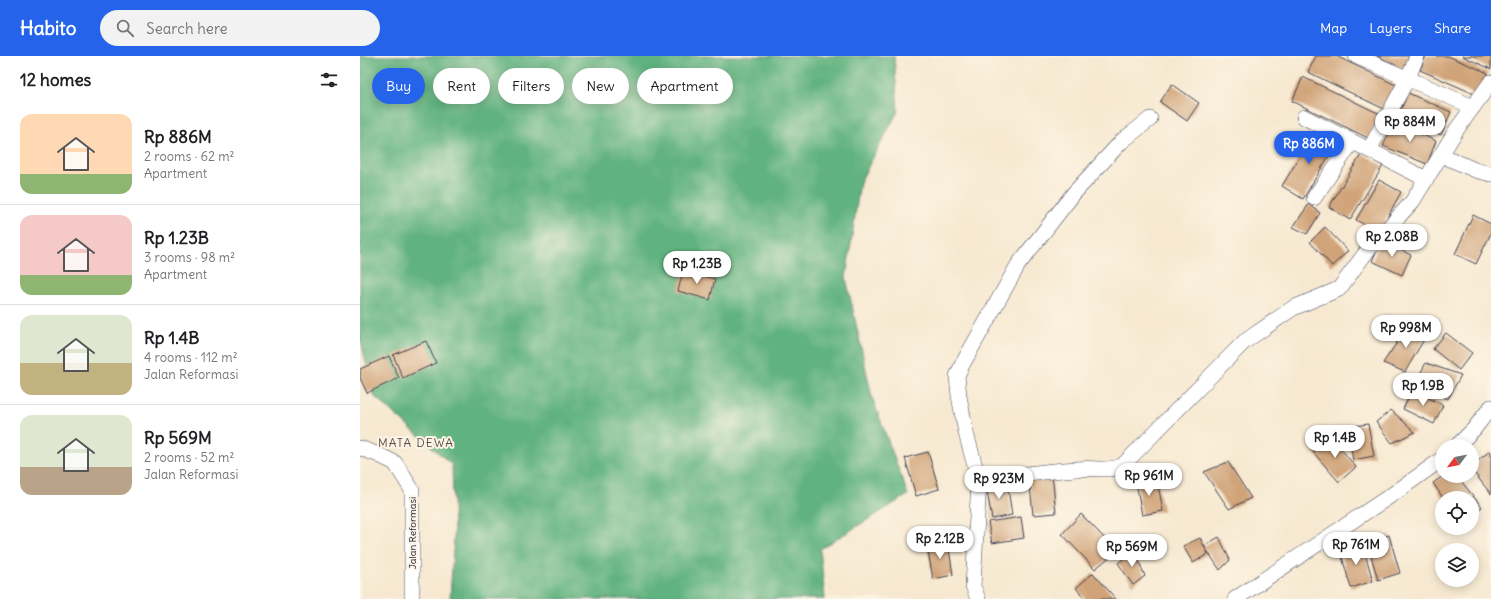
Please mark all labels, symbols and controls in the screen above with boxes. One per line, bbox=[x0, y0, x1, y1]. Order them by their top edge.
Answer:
search box bbox=[100, 10, 380, 46]
text: Habito bbox=[20, 16, 76, 40]
icon: search bbox=[114, 17, 136, 39]
text: Search here bbox=[146, 19, 228, 38]
text: Map bbox=[1320, 19, 1347, 37]
text: Layers bbox=[1369, 19, 1412, 37]
text: Share bbox=[1434, 19, 1471, 37]
chip: Buy bbox=[372, 68, 425, 104]
chip: Rent bbox=[433, 68, 490, 104]
chip: Filters bbox=[498, 68, 564, 104]
chip: New bbox=[572, 68, 629, 104]
chip: Apartment bbox=[637, 68, 733, 104]
text: 12 homes bbox=[20, 69, 91, 91]
icon: filters bbox=[318, 69, 340, 91]
pin: Rp 884M bbox=[1373, 109, 1447, 143]
text: Rp 884M bbox=[1384, 113, 1436, 130]
text: Rp 886M bbox=[144, 126, 212, 148]
icon: home bbox=[52, 130, 100, 178]
pin: Rp 886M bbox=[1272, 131, 1346, 165]
text: Rp 886M bbox=[1283, 135, 1335, 152]
text: 2 rooms · 62 m² bbox=[144, 148, 234, 165]
text: Apartment bbox=[144, 165, 207, 182]
pin: Rp 2.08B bbox=[1351, 224, 1433, 258]
text: Rp 1.23B bbox=[144, 227, 209, 249]
text: Rp 2.08B bbox=[1365, 228, 1419, 245]
icon: home bbox=[52, 231, 100, 279]
text: 3 rooms · 98 m² bbox=[144, 249, 235, 266]
pin: Rp 1.23B bbox=[656, 251, 738, 285]
text: Rp 1.23B bbox=[672, 255, 722, 272]
text: Apartment bbox=[144, 266, 207, 283]
pin: Rp 998M bbox=[1369, 315, 1443, 349]
text: Rp 998M bbox=[1380, 319, 1432, 336]
text: Rp 1.4B bbox=[144, 327, 199, 349]
icon: home bbox=[52, 331, 100, 379]
text: 4 rooms · 112 m² bbox=[144, 349, 238, 366]
text: Jalan Reformasi bbox=[144, 366, 238, 383]
pin: Rp 1.9B bbox=[1386, 373, 1460, 407]
text: Rp 1.9B bbox=[1402, 377, 1444, 394]
pin: Rp 1.4B bbox=[1298, 425, 1372, 459]
text: Rp 569M bbox=[144, 427, 212, 449]
text: Rp 1.4B bbox=[1314, 429, 1356, 446]
icon: home bbox=[52, 431, 100, 479]
district label: MATA DEWA bbox=[378, 435, 454, 450]
north arrow bbox=[1435, 439, 1479, 483]
map controls bbox=[1435, 439, 1479, 587]
text: 2 rooms · 52 m² bbox=[144, 449, 234, 466]
pin: Rp 961M bbox=[1112, 463, 1186, 497]
text: Jalan Reformasi bbox=[144, 466, 238, 483]
pin: Rp 923M bbox=[962, 466, 1036, 500]
text: Rp 961M bbox=[1124, 467, 1174, 484]
text: Rp 923M bbox=[973, 470, 1025, 487]
button: locate bbox=[1435, 491, 1479, 535]
street label: Jalan Reformasi bbox=[406, 497, 419, 569]
pin: Rp 2.12B bbox=[899, 526, 981, 560]
text: Rp 2.12B bbox=[916, 530, 964, 547]
pin: Rp 761M bbox=[1319, 532, 1393, 566]
pin: Rp 569M bbox=[1095, 534, 1169, 568]
text: Rp 761M bbox=[1332, 536, 1380, 553]
text: Rp 569M bbox=[1106, 538, 1158, 555]
button: layers bbox=[1435, 543, 1479, 587]

